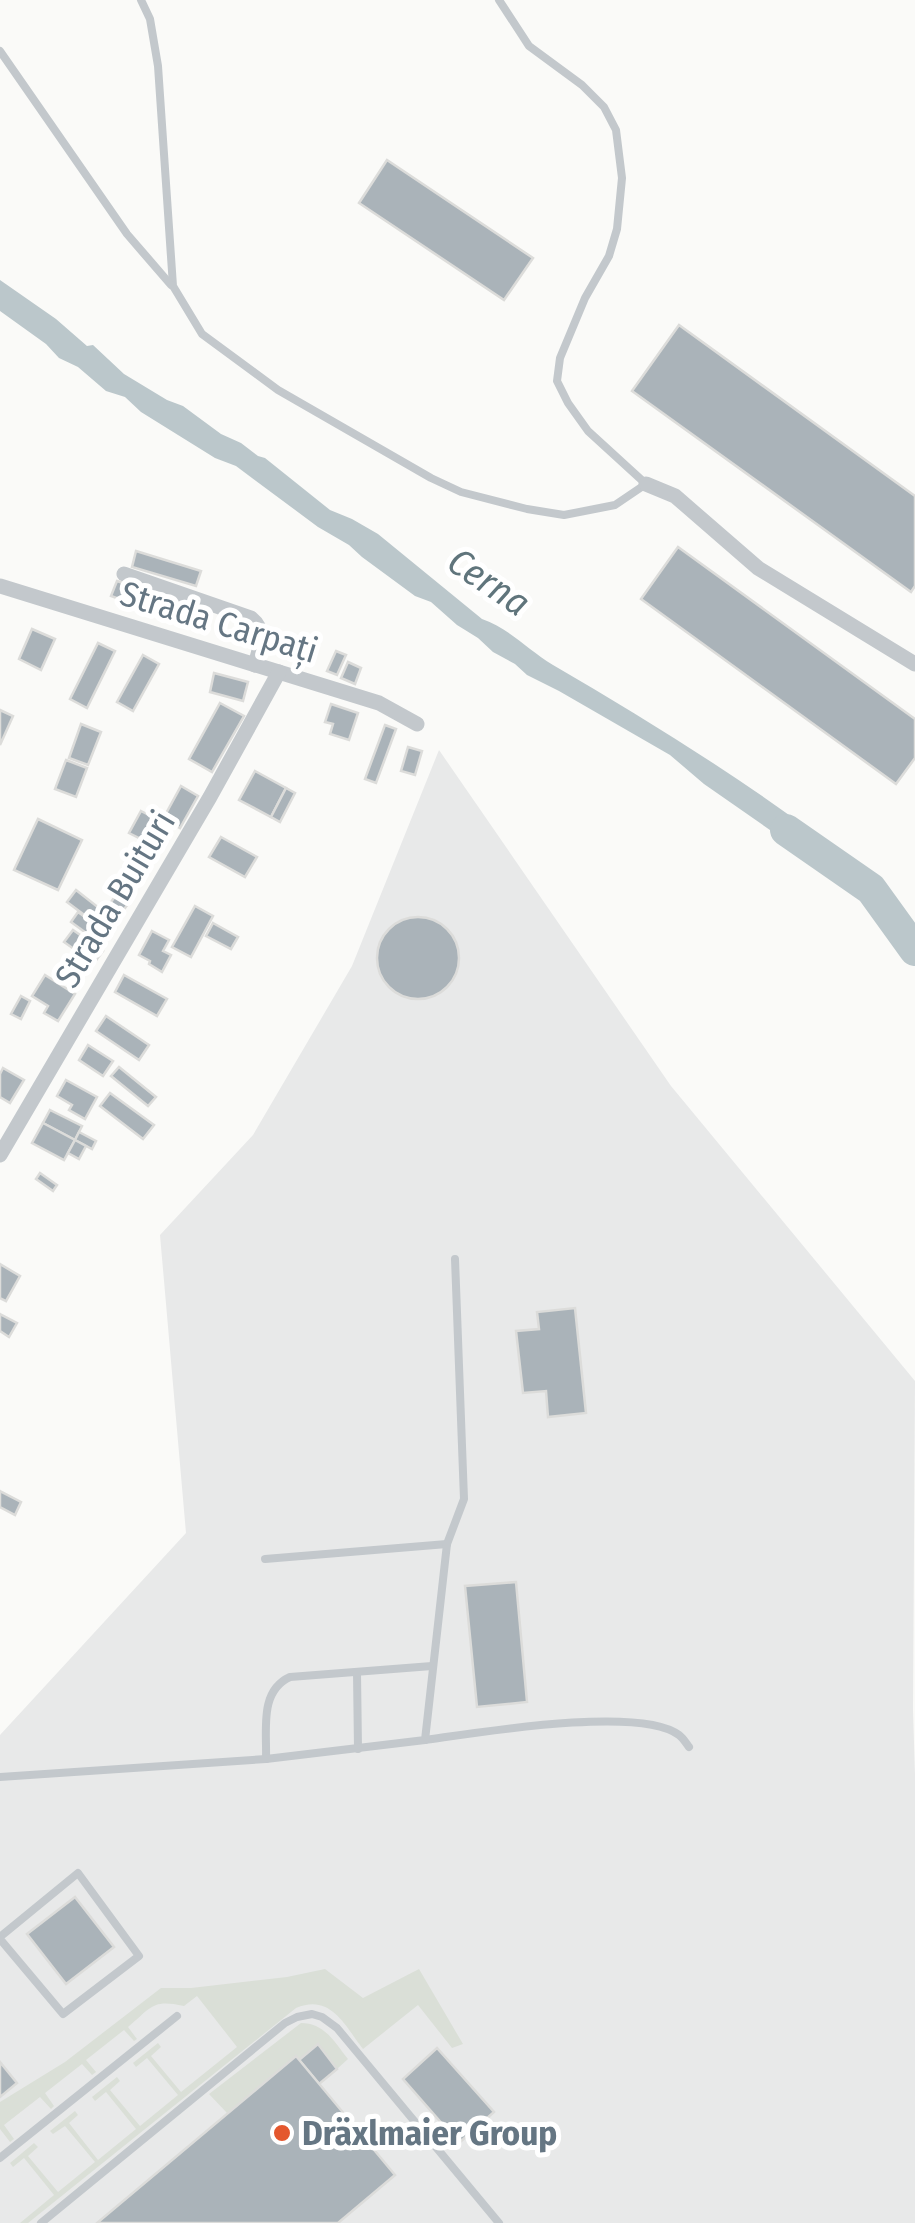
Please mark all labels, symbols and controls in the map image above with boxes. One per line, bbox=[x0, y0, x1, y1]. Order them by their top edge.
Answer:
water label: Cerna bbox=[439, 538, 539, 626]
street label: Strada Carpați bbox=[115, 572, 323, 673]
street label: Strada Buituri bbox=[46, 803, 184, 995]
place label: Dräxlmaier Group bbox=[302, 2112, 557, 2154]
marker: Dräxlmaier Group bbox=[271, 2122, 293, 2144]

